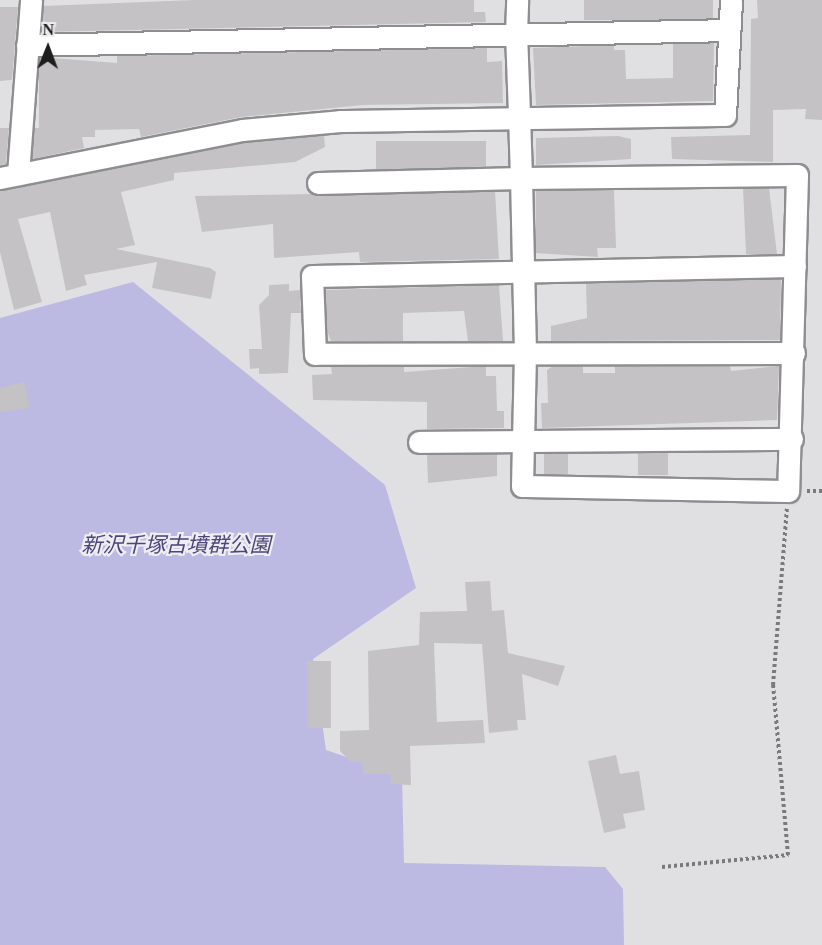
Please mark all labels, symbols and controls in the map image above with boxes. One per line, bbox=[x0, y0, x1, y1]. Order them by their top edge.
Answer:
north arrow bbox=[18, 18, 78, 78]
text: N bbox=[42, 21, 54, 38]
park label: 新沢千塚古墳群公園 bbox=[82, 532, 270, 558]

